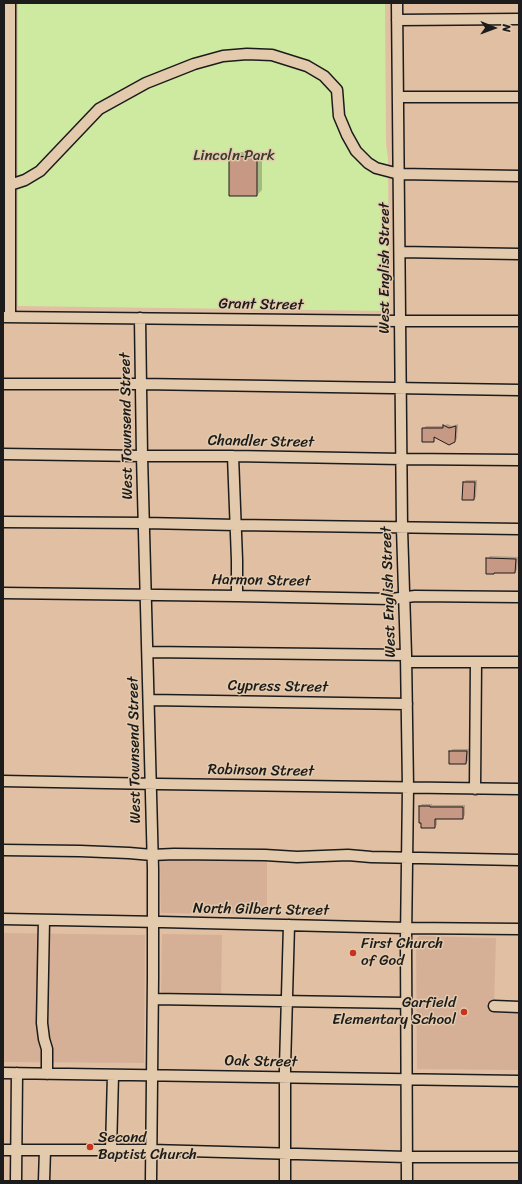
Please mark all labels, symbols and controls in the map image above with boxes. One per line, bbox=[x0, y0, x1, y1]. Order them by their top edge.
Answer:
north arrow bbox=[474, 8, 514, 48]
text: N bbox=[497, 24, 516, 32]
park label: Lincoln Park bbox=[193, 147, 275, 165]
street label: West English Street bbox=[376, 202, 394, 334]
street label: Grant Street bbox=[219, 295, 303, 315]
street label: West Townsend Street bbox=[117, 352, 137, 500]
street label: Chandler Street bbox=[208, 432, 314, 452]
street label: West English Street bbox=[378, 526, 400, 658]
street label: Harmon Street bbox=[211, 571, 311, 591]
street label: West Townsend Street bbox=[125, 676, 145, 824]
street label: Cypress Street bbox=[228, 677, 328, 697]
street label: Robinson Street bbox=[208, 761, 314, 781]
street label: North Gilbert Street bbox=[193, 900, 329, 920]
place label: First Church of God bbox=[361, 935, 443, 970]
marker: First Church of God bbox=[348, 948, 358, 958]
place label: Garfield Elementary School bbox=[332, 994, 456, 1029]
marker: Garfield Elementary School bbox=[459, 1007, 469, 1017]
street label: Oak Street bbox=[224, 1052, 298, 1072]
place label: Second Baptist Church bbox=[98, 1129, 197, 1164]
marker: Second Baptist Church bbox=[85, 1142, 95, 1152]

